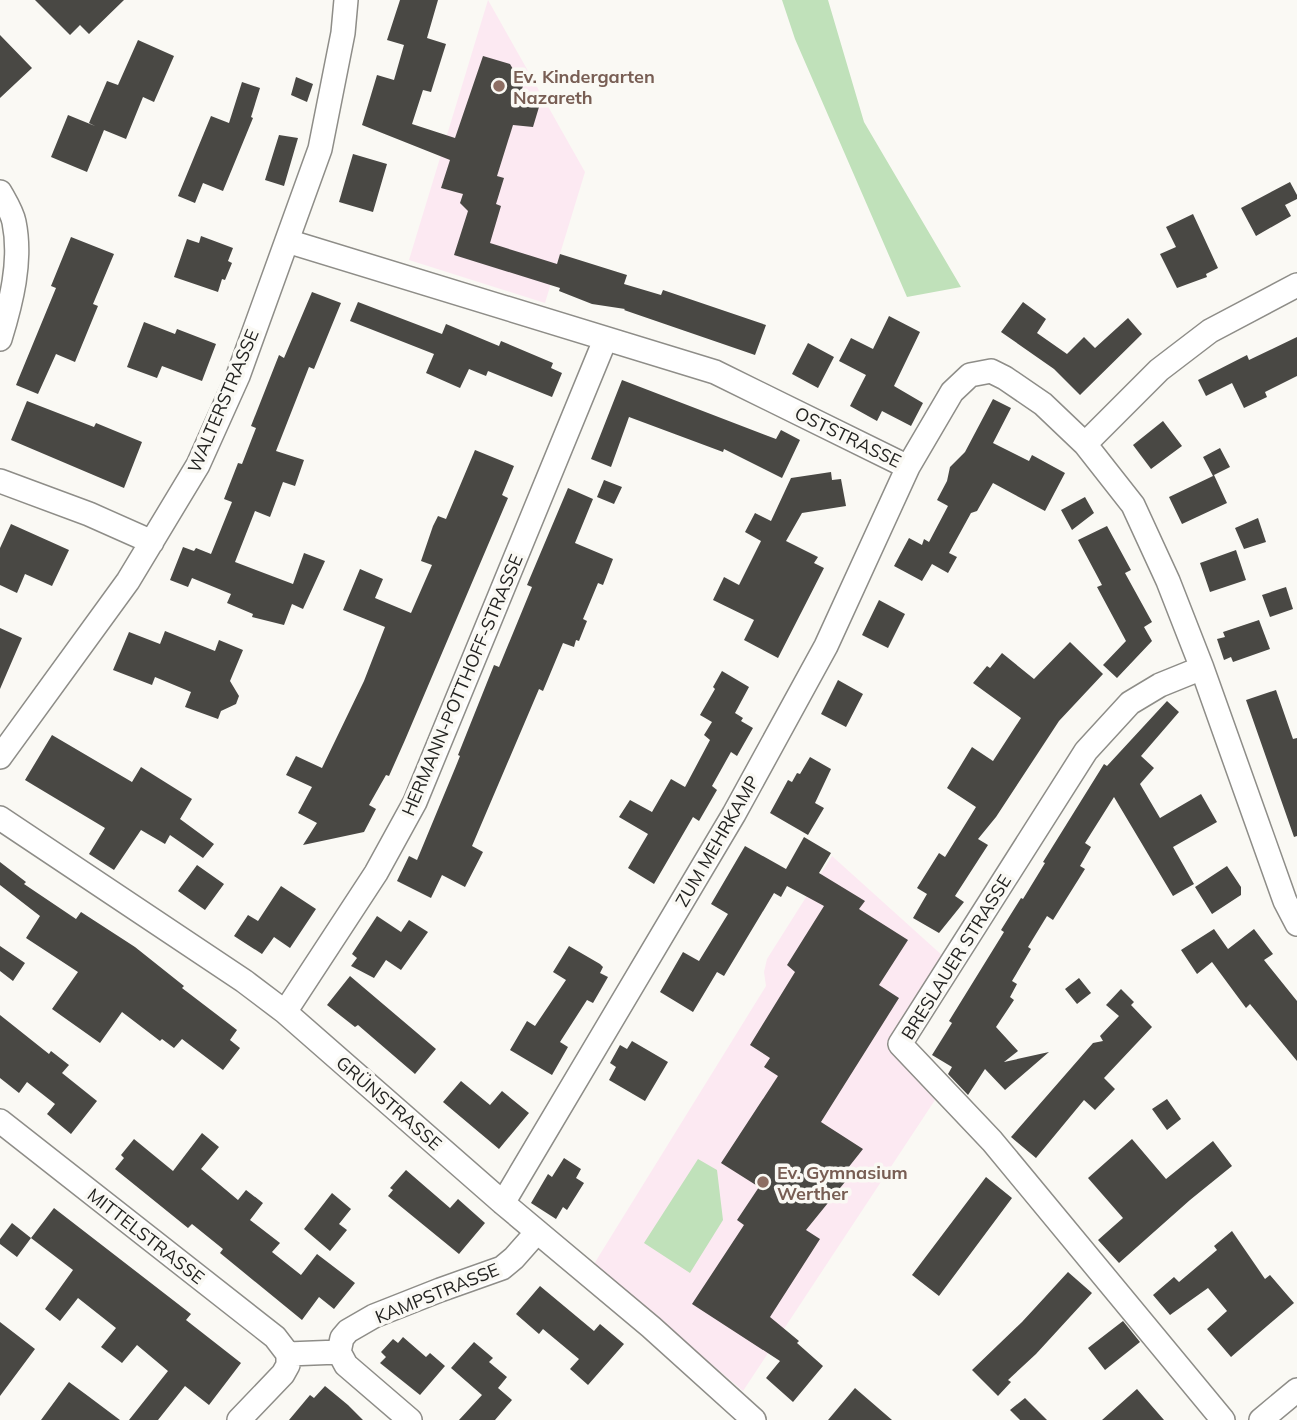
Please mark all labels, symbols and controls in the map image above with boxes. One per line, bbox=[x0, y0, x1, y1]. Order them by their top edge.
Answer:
place label: Ev. Kindergarten Nazareth bbox=[513, 65, 655, 109]
marker: Ev. Kindergarten Nazareth bbox=[491, 78, 507, 94]
street label: WALTERSTRASSE bbox=[182, 326, 264, 476]
street label: OSTSTRASSE bbox=[791, 401, 905, 473]
street label: HERMANN-POTTHOFF-STRASSE bbox=[396, 551, 528, 819]
street label: ZUM MEHRKAMP bbox=[670, 771, 764, 911]
street label: BRESLAUER STRASSE bbox=[896, 870, 1016, 1044]
street label: GRÜNSTRASSE bbox=[331, 1051, 447, 1155]
place label: Ev. Gymnasium Werther bbox=[777, 1161, 908, 1205]
marker: Ev. Gymnasium Werther bbox=[755, 1174, 771, 1190]
street label: MITTELSTRASSE bbox=[83, 1183, 209, 1289]
street label: KAMPSTRASSE bbox=[372, 1258, 502, 1328]

